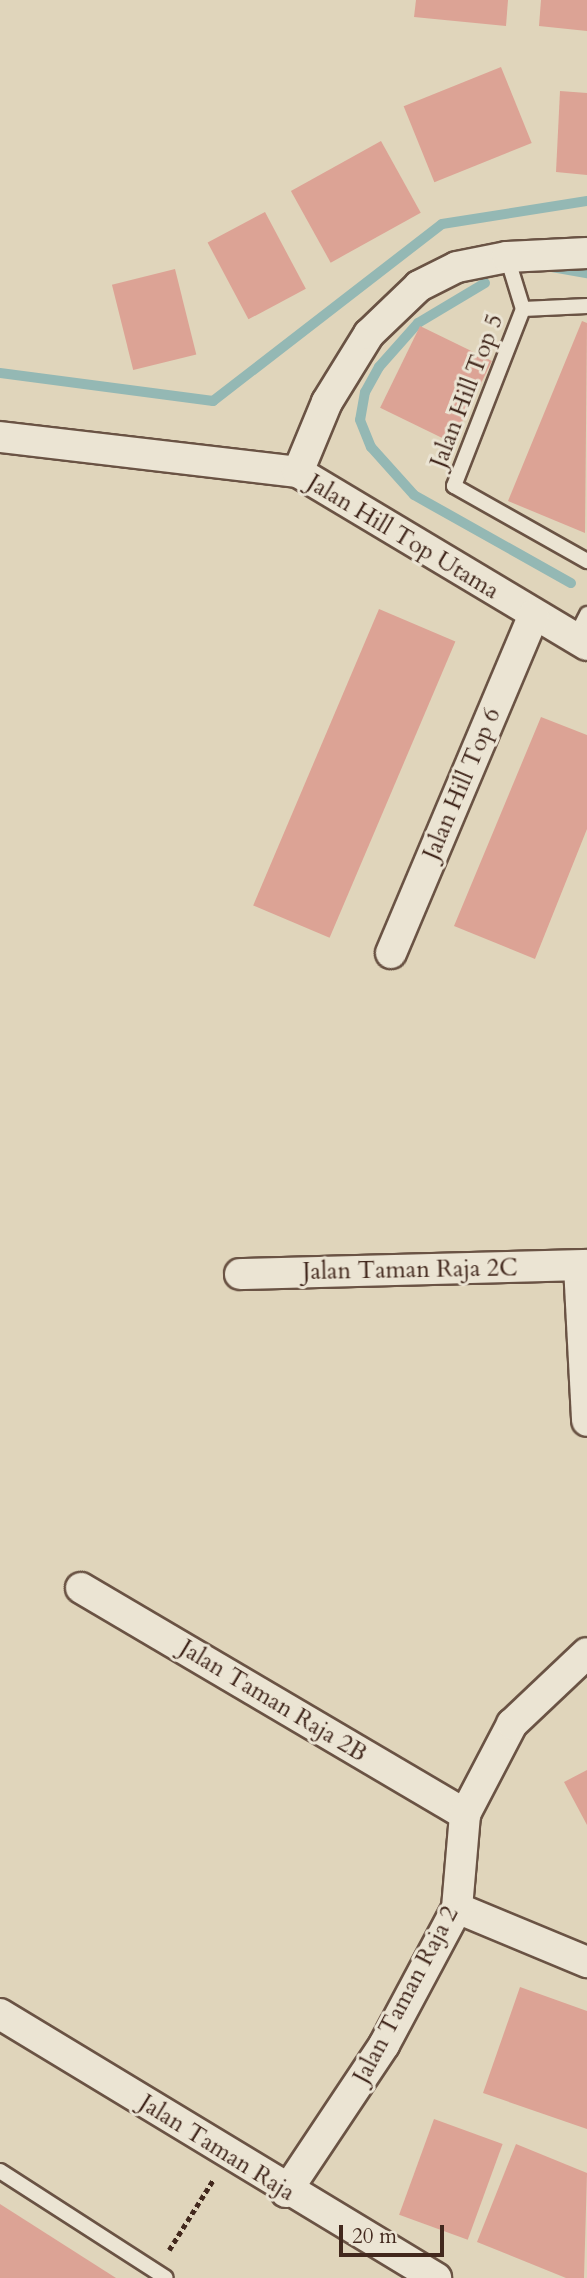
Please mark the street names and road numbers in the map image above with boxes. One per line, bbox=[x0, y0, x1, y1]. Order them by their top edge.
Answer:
street label: Jalan Hill Top 5 bbox=[424, 310, 510, 472]
street label: Jalan Hill Top Utama bbox=[302, 468, 504, 606]
street label: Jalan Hill Top 6 bbox=[417, 704, 507, 864]
street label: Jalan Taman Raja 2C bbox=[302, 1254, 518, 1286]
street label: Jalan Taman Raja 2B bbox=[174, 1634, 372, 1768]
street label: Jalan Taman Raja 2 bbox=[347, 1901, 465, 2089]
street label: Jalan Taman Raja bbox=[134, 2089, 300, 2207]

